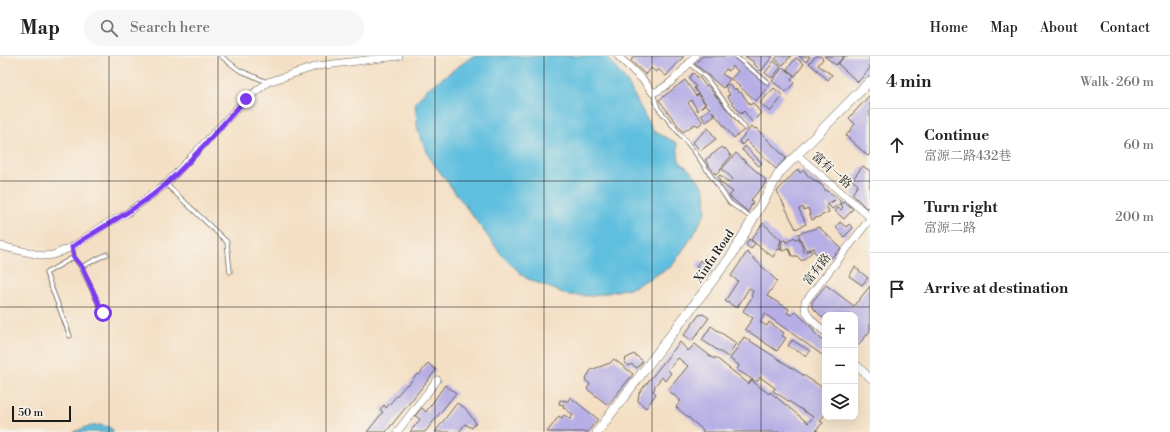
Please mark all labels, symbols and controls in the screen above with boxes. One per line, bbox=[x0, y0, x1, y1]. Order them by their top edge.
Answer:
search box bbox=[84, 10, 364, 46]
text: Map bbox=[20, 16, 60, 40]
icon: search bbox=[98, 17, 120, 39]
text: Search here bbox=[130, 18, 210, 37]
text: Home bbox=[930, 19, 968, 37]
text: Map bbox=[990, 19, 1018, 37]
text: About bbox=[1040, 19, 1078, 37]
text: Contact bbox=[1100, 19, 1150, 37]
text: 4 min bbox=[886, 71, 931, 93]
text: Walk · 260 m bbox=[1080, 74, 1154, 90]
route end bbox=[237, 90, 255, 108]
text: Continue bbox=[924, 126, 989, 145]
icon: ahead bbox=[886, 134, 908, 156]
text: 60 m bbox=[1123, 137, 1154, 153]
text: 富源二路432巷 bbox=[924, 148, 1011, 164]
street label: 富有一路 bbox=[809, 149, 855, 192]
text: Turn right bbox=[924, 198, 998, 217]
icon: right bbox=[886, 206, 908, 228]
text: 200 m bbox=[1115, 209, 1154, 225]
text: 富源二路 bbox=[924, 220, 976, 236]
street label: Xinfu Road bbox=[691, 227, 738, 286]
street label: 富有路 bbox=[800, 251, 834, 288]
icon: arrive bbox=[886, 278, 908, 300]
text: Arrive at destination bbox=[924, 279, 1068, 298]
route start bbox=[94, 304, 112, 322]
map controls bbox=[822, 312, 858, 420]
button: + bbox=[822, 312, 858, 348]
button: − bbox=[822, 348, 858, 384]
button: layers bbox=[822, 384, 858, 420]
scale bar bbox=[12, 404, 71, 423]
text: 50 m bbox=[18, 406, 43, 420]

